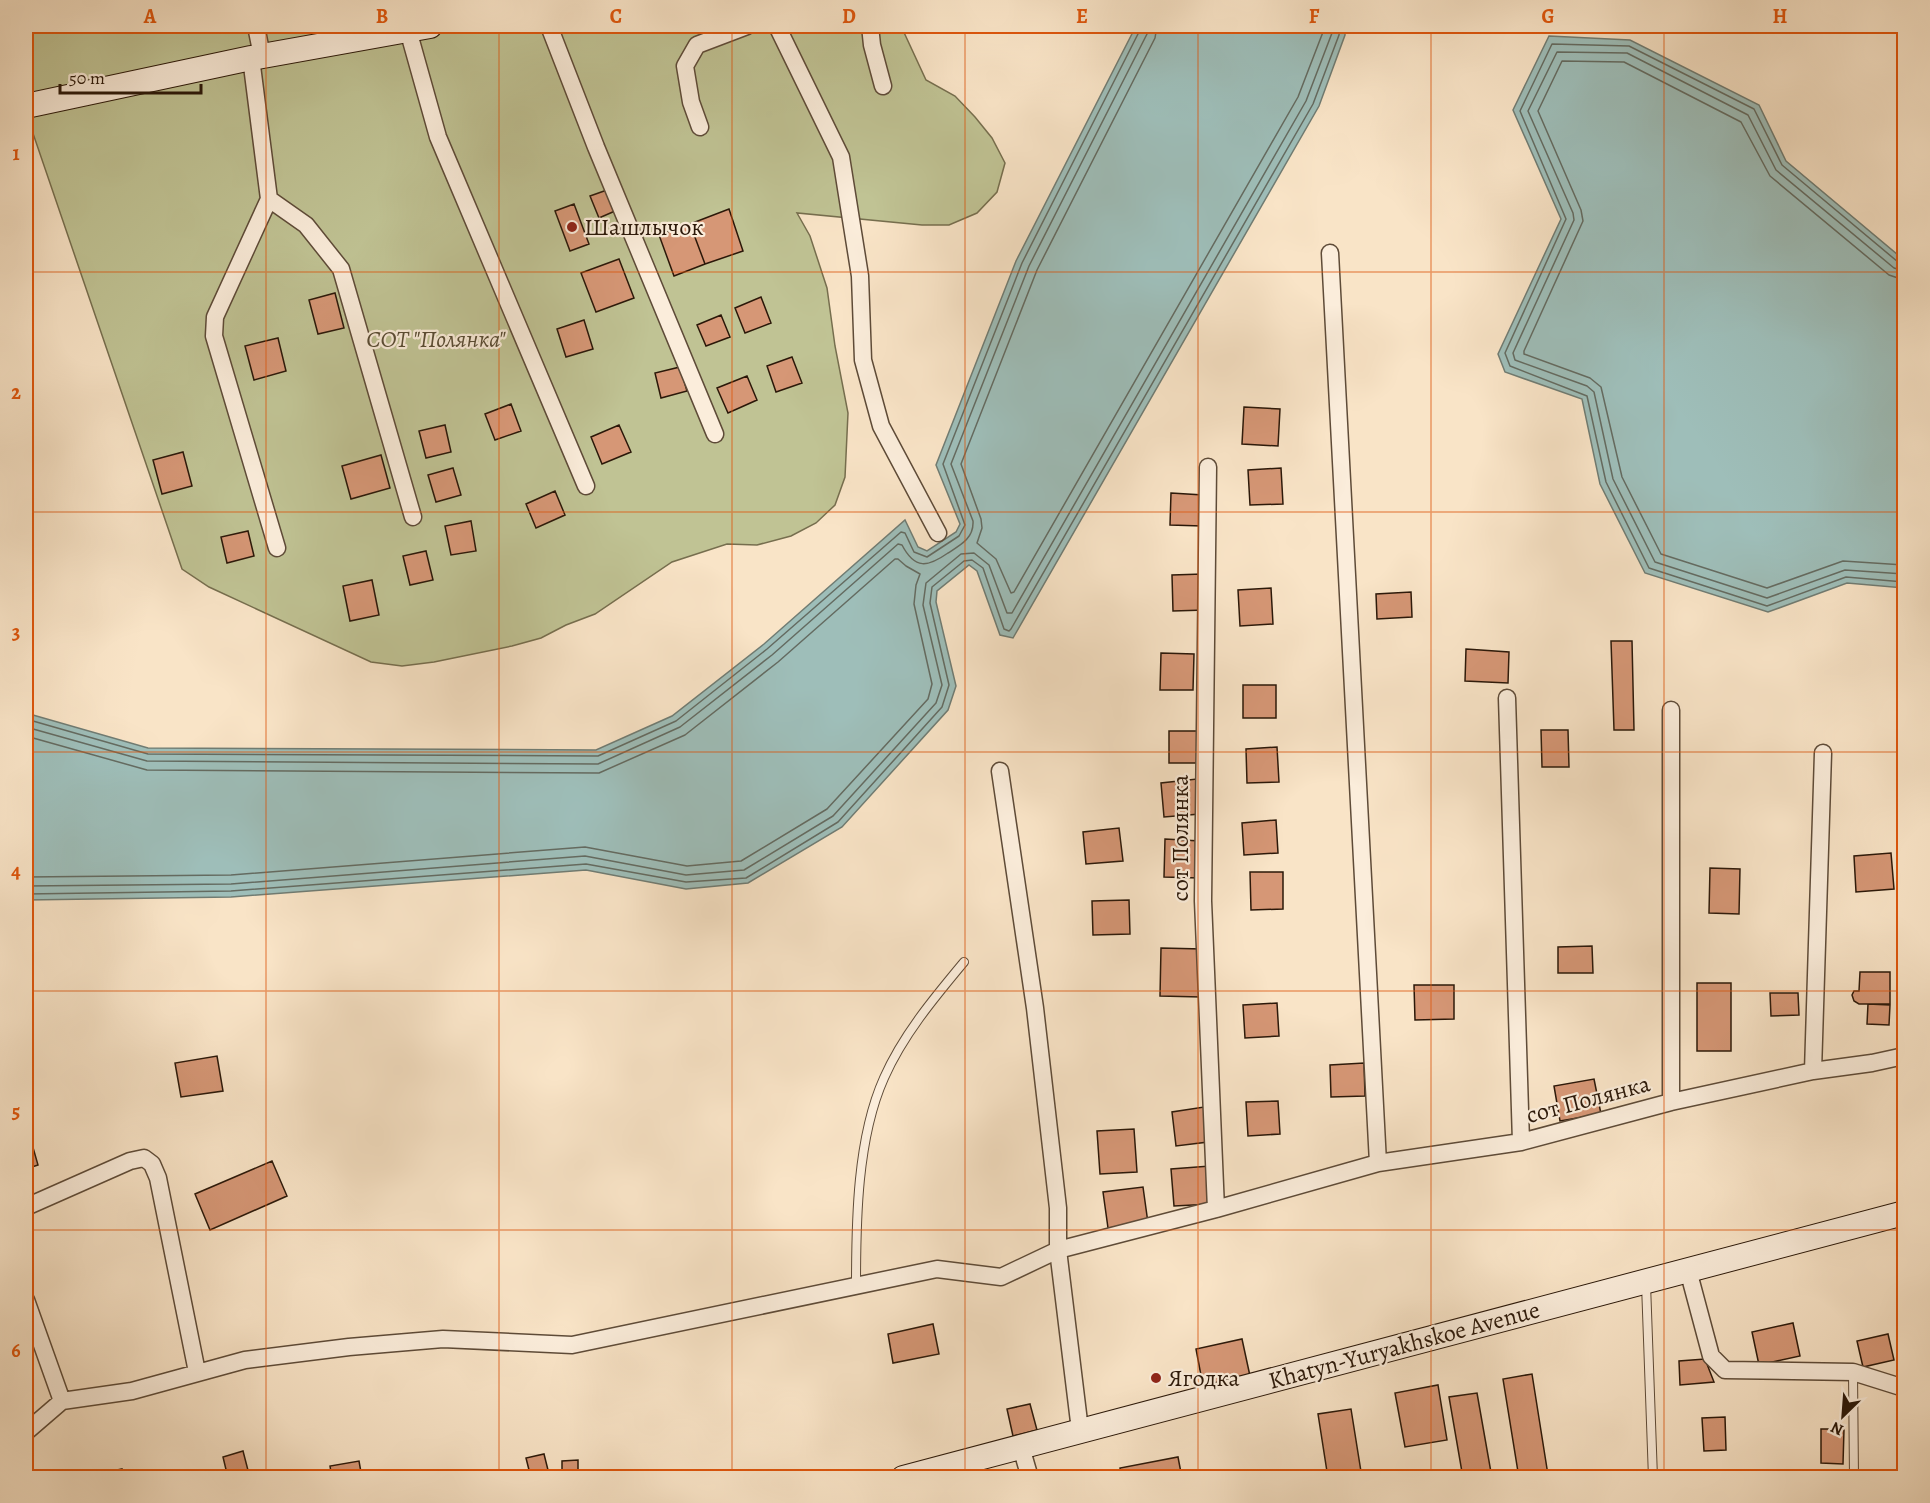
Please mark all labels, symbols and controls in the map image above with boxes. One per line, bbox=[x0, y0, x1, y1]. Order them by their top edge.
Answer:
text: A bbox=[143, 3, 157, 30]
text: B bbox=[376, 3, 388, 30]
text: C bbox=[610, 3, 622, 30]
text: D bbox=[842, 3, 856, 30]
text: E bbox=[1076, 3, 1088, 30]
text: F bbox=[1309, 3, 1320, 30]
text: G bbox=[1541, 3, 1555, 30]
text: H bbox=[1773, 3, 1788, 30]
scale bar bbox=[60, 57, 201, 95]
text: 50 m bbox=[69, 66, 105, 90]
text: 1 bbox=[12, 140, 20, 167]
place label: Шашлычок bbox=[584, 211, 704, 243]
marker: Шашлычок bbox=[565, 220, 579, 234]
park label: СОТ "Полянка" bbox=[366, 323, 507, 355]
text: 2 bbox=[11, 379, 21, 406]
text: 3 bbox=[12, 619, 20, 646]
street label: сот Полянка bbox=[1164, 775, 1196, 901]
text: 4 bbox=[11, 858, 21, 885]
street label: сот Полянка bbox=[1523, 1067, 1653, 1131]
text: 5 bbox=[12, 1098, 20, 1125]
street label: Khatyn-Yuryakhskoe Avenue bbox=[1265, 1293, 1543, 1397]
text: 6 bbox=[11, 1337, 21, 1364]
place label: Ягодка bbox=[1168, 1362, 1239, 1394]
marker: Ягодка bbox=[1149, 1371, 1163, 1385]
north arrow bbox=[1813, 1386, 1873, 1446]
text: N bbox=[1827, 1416, 1847, 1441]

